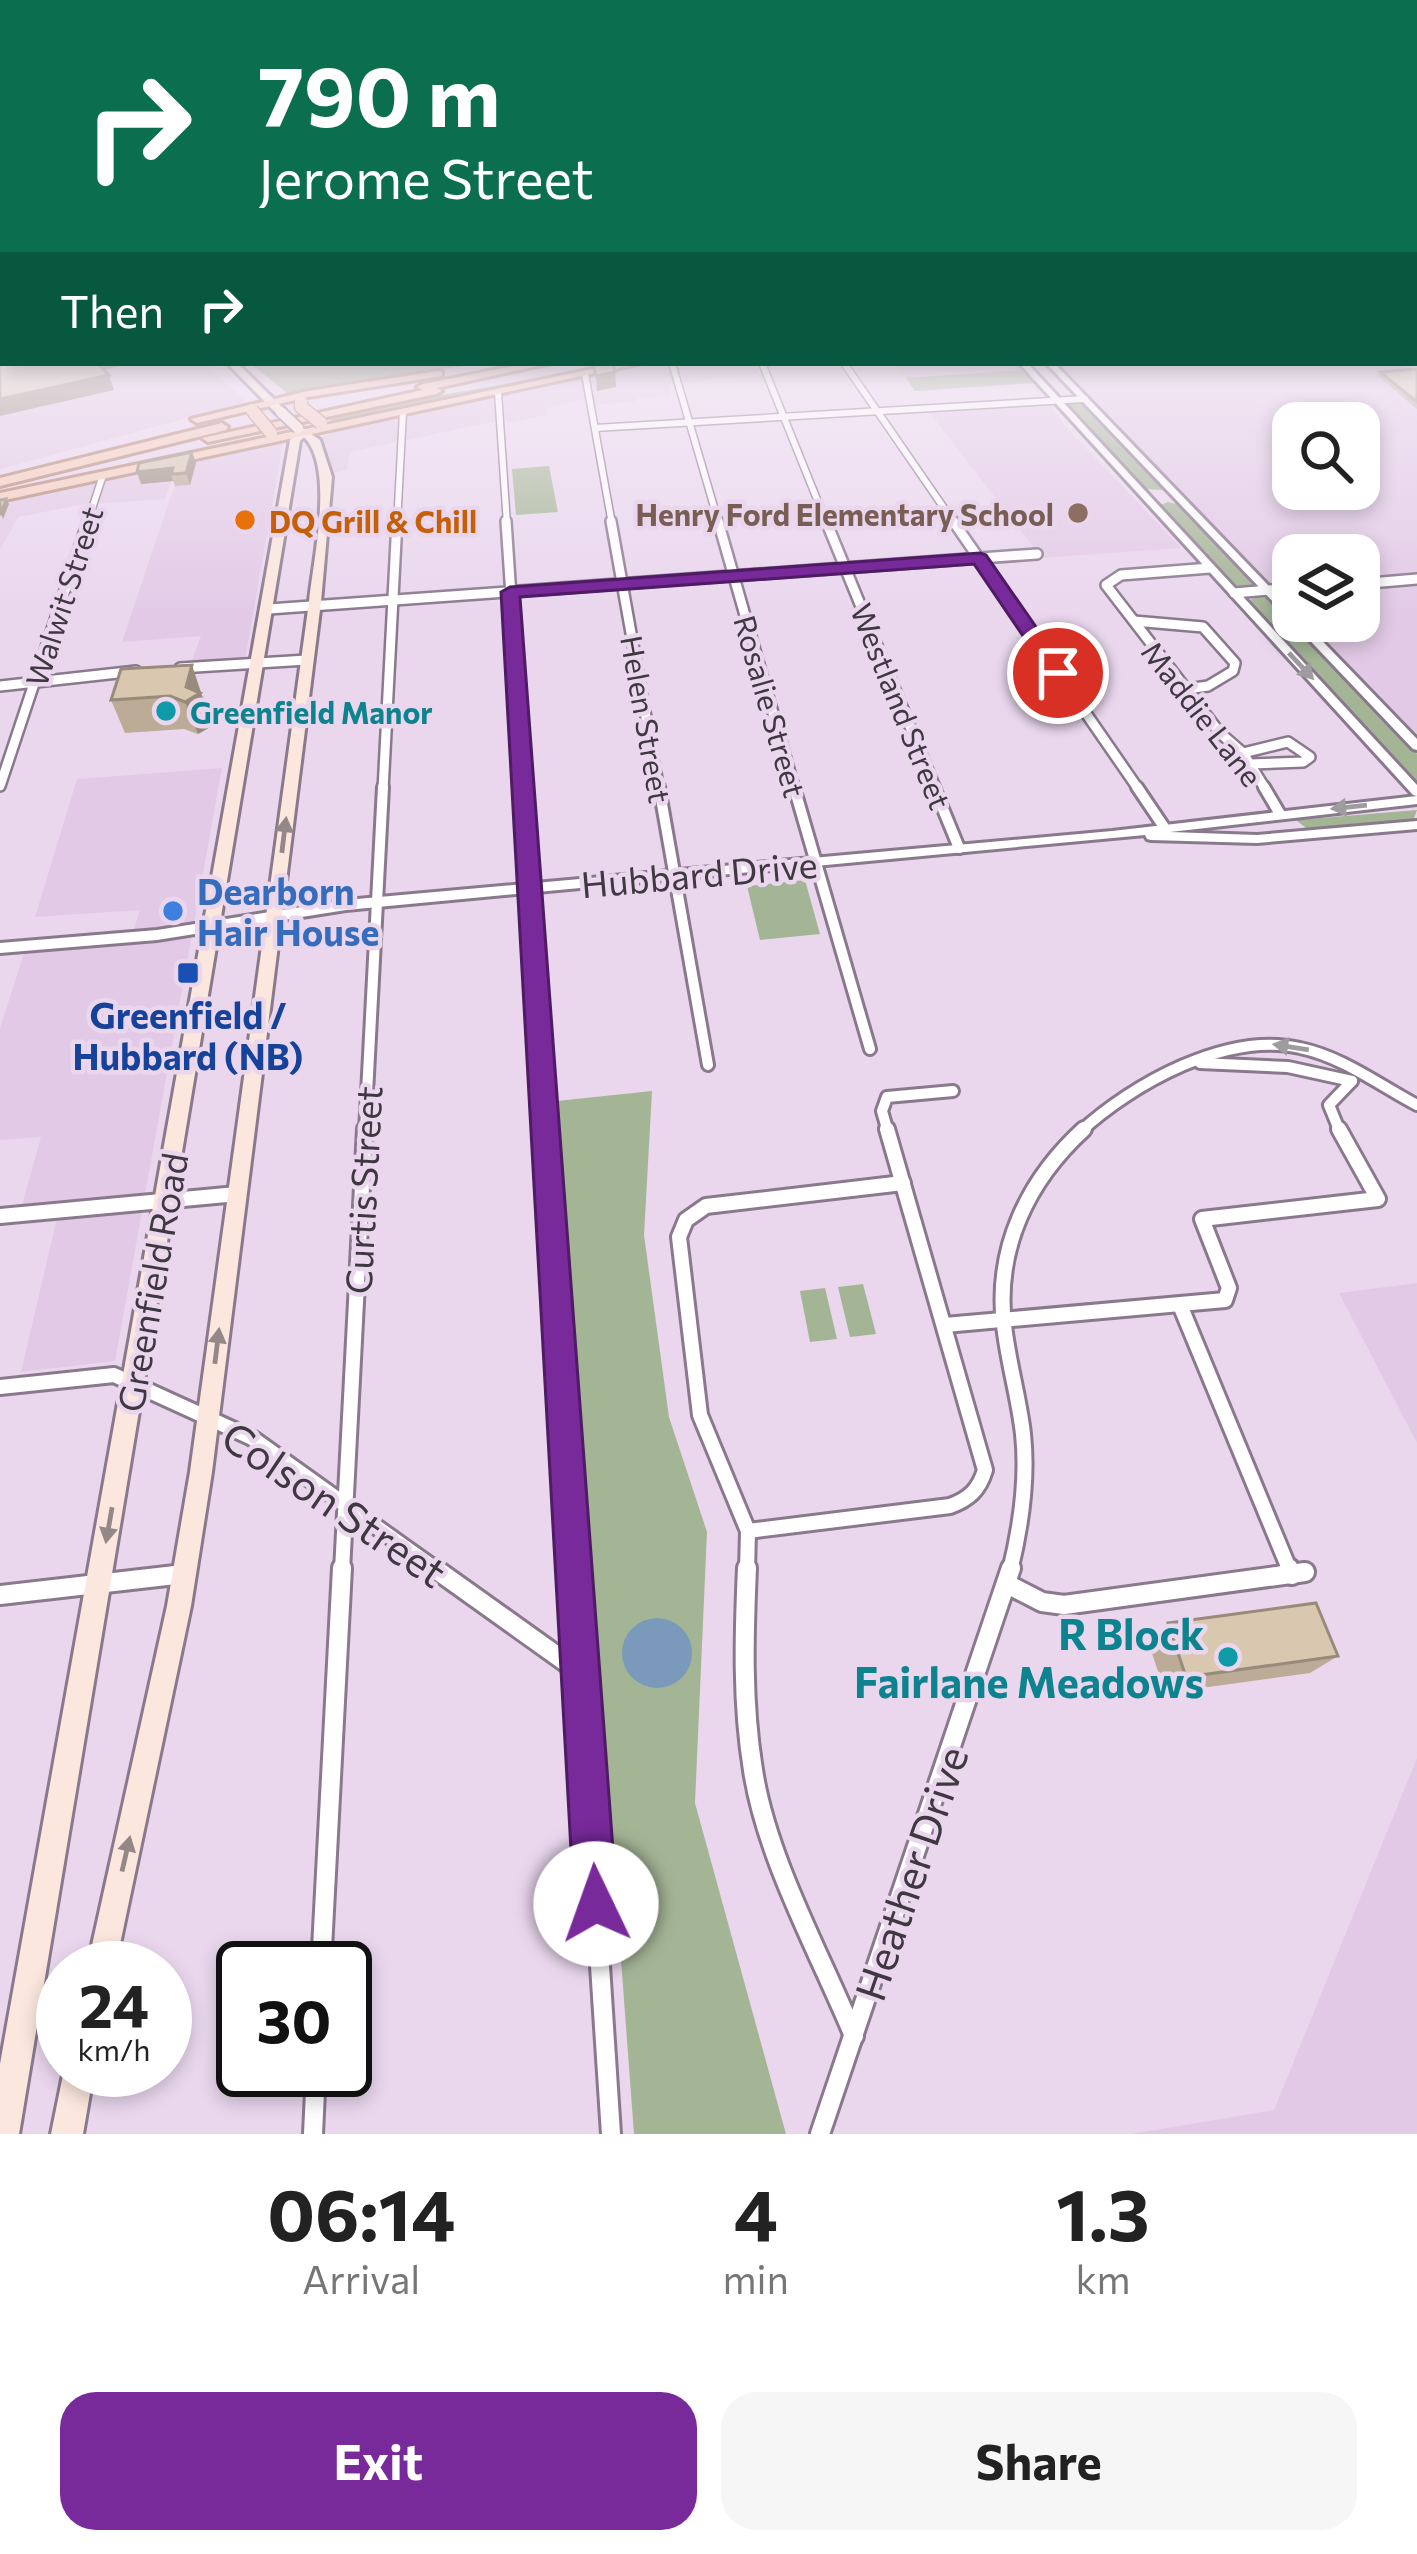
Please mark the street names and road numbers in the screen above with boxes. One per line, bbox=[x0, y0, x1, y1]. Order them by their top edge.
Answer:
street label: Walwit Street bbox=[17, 501, 109, 691]
street label: Westland Street bbox=[844, 598, 960, 814]
street label: Rosalie Street bbox=[727, 611, 815, 801]
street label: Helen Street bbox=[614, 632, 680, 806]
street label: Maddie Lane bbox=[1135, 633, 1271, 793]
street label: Hubbard Drive bbox=[579, 841, 819, 905]
street label: Curtis Street bbox=[335, 1085, 389, 1295]
street label: Greenfield Road bbox=[107, 1149, 195, 1415]
street label: Colson Street bbox=[213, 1409, 457, 1597]
street label: Heather Drive bbox=[842, 1739, 978, 2007]

